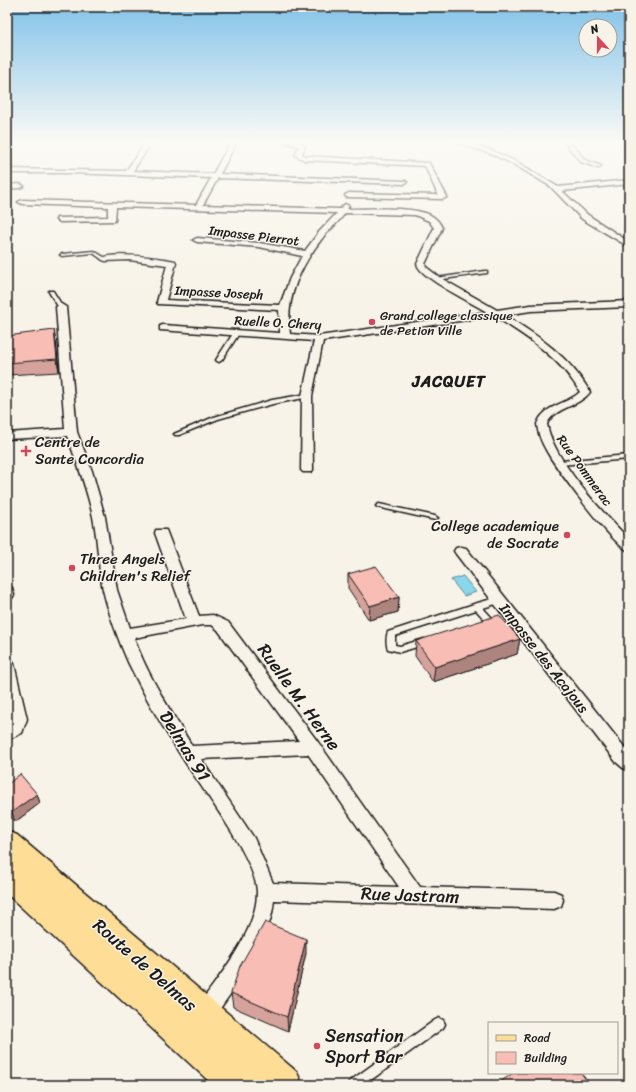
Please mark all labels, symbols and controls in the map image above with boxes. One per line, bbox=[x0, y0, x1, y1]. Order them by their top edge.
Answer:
north arrow bbox=[578, 18, 618, 58]
text: N bbox=[587, 19, 602, 40]
street label: Impasse Pierrot bbox=[206, 218, 301, 252]
street label: Impasse Joseph bbox=[173, 279, 264, 306]
place label: Grand college classique de Petion Ville bbox=[380, 304, 513, 342]
street label: Ruelle O. Chery bbox=[234, 309, 322, 336]
marker: Grand college classique de Petion Ville bbox=[367, 317, 377, 327]
district label: JACQUET bbox=[411, 367, 486, 396]
place label: Centre de Sante Concordia bbox=[35, 429, 144, 472]
street label: Rue Pommerac bbox=[551, 430, 619, 511]
marker: Centre de Sante Concordia bbox=[20, 445, 32, 457]
place label: College academique de Socrate bbox=[431, 513, 559, 556]
marker: College academique de Socrate bbox=[562, 530, 572, 540]
place label: Three Angels Children's Relief bbox=[80, 546, 192, 589]
marker: Three Angels Children's Relief bbox=[67, 563, 77, 573]
street label: Impasse des Acajous bbox=[492, 596, 596, 720]
street label: Ruelle M. Herne bbox=[249, 636, 349, 758]
street label: Delmas 91 bbox=[151, 704, 220, 788]
street label: Rue Jastram bbox=[360, 877, 460, 913]
street label: Route de Delmas bbox=[85, 910, 205, 1020]
place label: Sensation Sport Bar bbox=[325, 1020, 404, 1073]
legend bbox=[488, 1022, 618, 1074]
text: Road bbox=[524, 1027, 551, 1049]
marker: Sensation Sport Bar bbox=[312, 1041, 322, 1051]
text: Building bbox=[524, 1047, 567, 1069]

